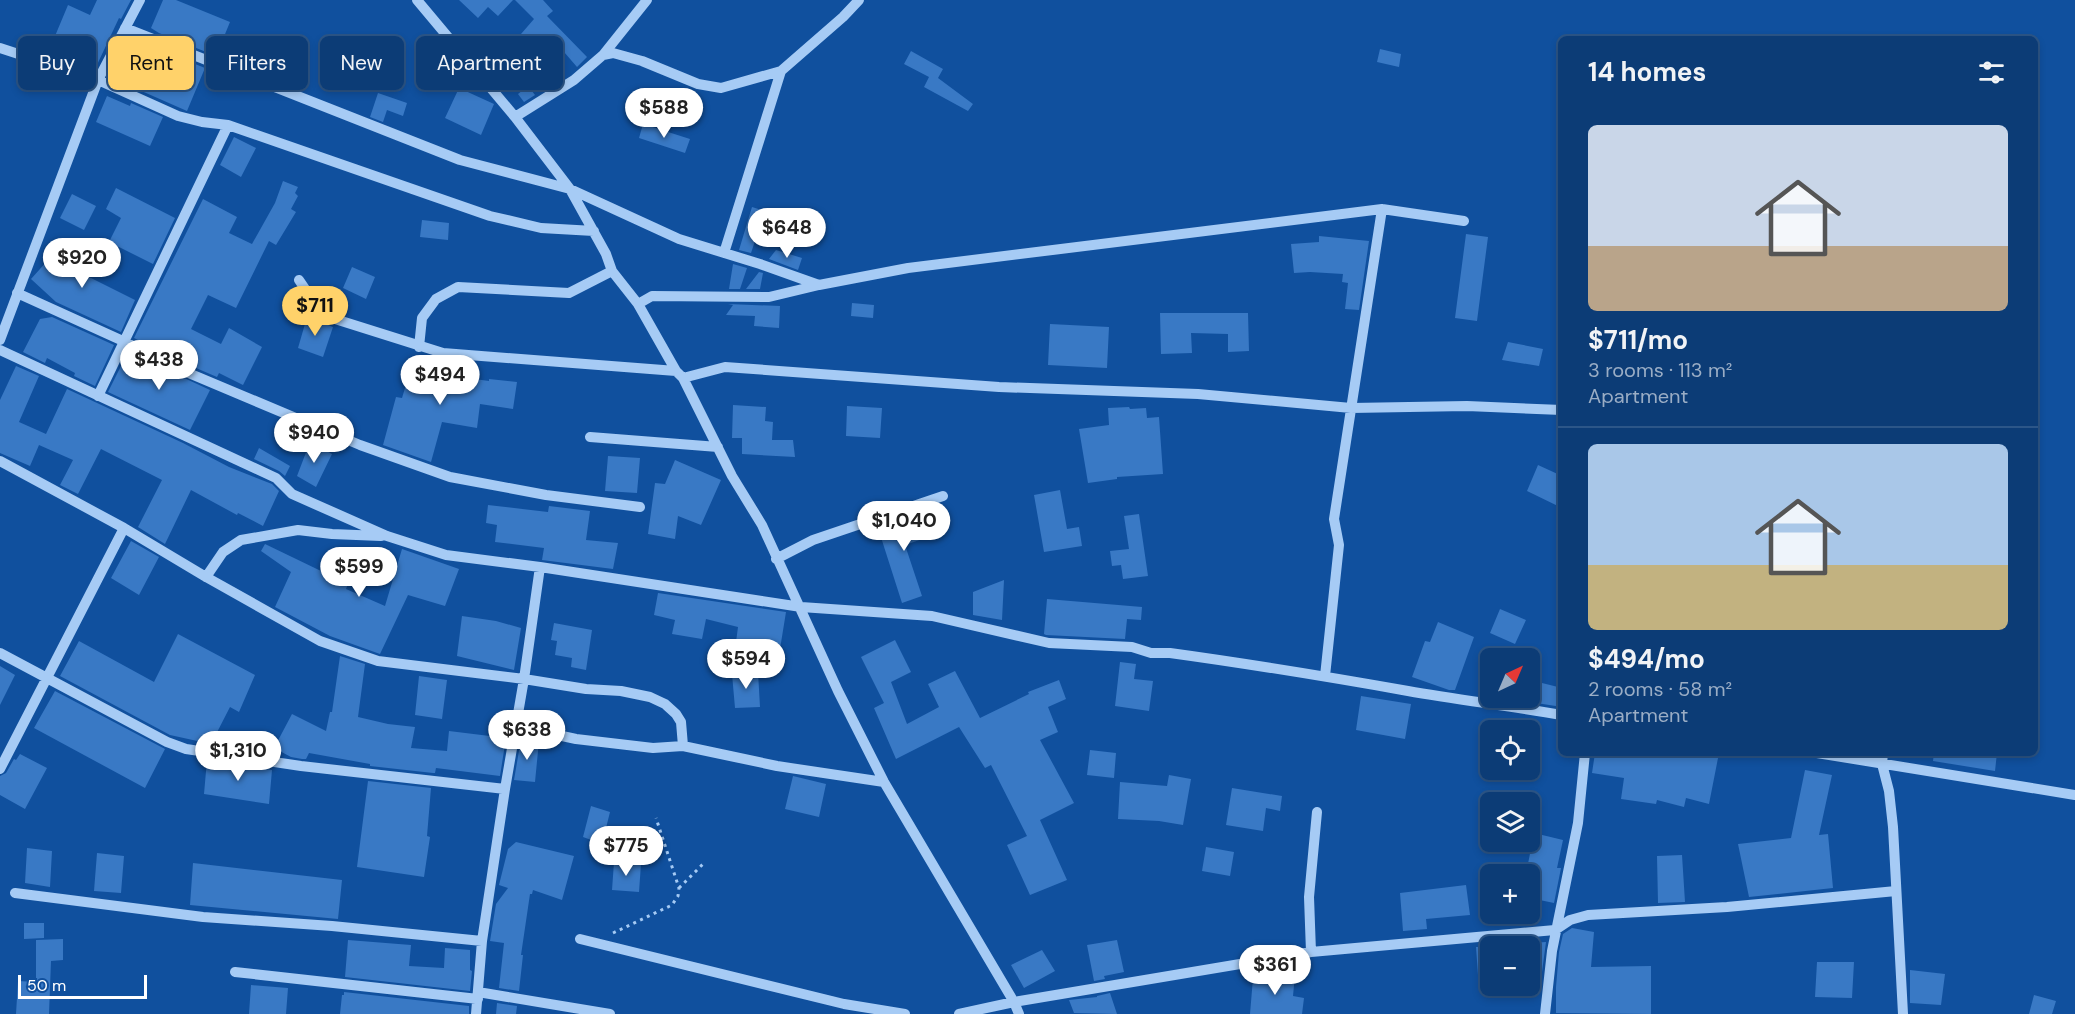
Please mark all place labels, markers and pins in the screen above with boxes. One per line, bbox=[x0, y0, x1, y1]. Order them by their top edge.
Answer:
pin: $588 bbox=[628, 88, 700, 139]
pin: $648 bbox=[751, 208, 823, 259]
pin: $920 bbox=[46, 238, 118, 289]
pin: $711 bbox=[279, 286, 351, 337]
pin: $438 bbox=[123, 340, 195, 391]
pin: $494 bbox=[404, 355, 476, 406]
pin: $940 bbox=[278, 413, 350, 464]
pin: $1,040 bbox=[855, 501, 953, 552]
pin: $599 bbox=[323, 547, 395, 598]
pin: $594 bbox=[710, 639, 782, 690]
pin: $638 bbox=[491, 710, 563, 761]
pin: $1,310 bbox=[189, 731, 287, 782]
pin: $775 bbox=[590, 826, 662, 877]
pin: $361 bbox=[1239, 945, 1311, 996]

